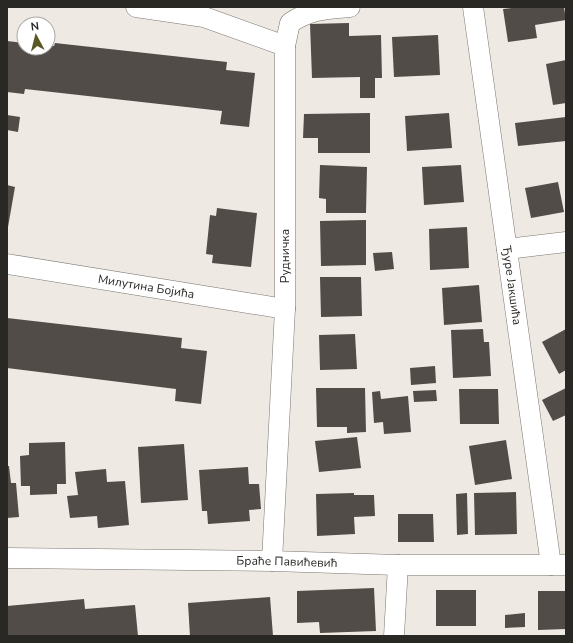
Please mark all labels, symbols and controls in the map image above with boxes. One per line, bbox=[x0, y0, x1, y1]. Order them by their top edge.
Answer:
north arrow bbox=[16, 16, 56, 56]
text: N bbox=[30, 19, 40, 35]
street label: Рудничка bbox=[277, 229, 293, 283]
street label: Ђуре Јакшића bbox=[498, 245, 525, 326]
street label: Милутина Бојића bbox=[97, 271, 196, 302]
street label: Браће Павићевић bbox=[236, 553, 338, 571]

